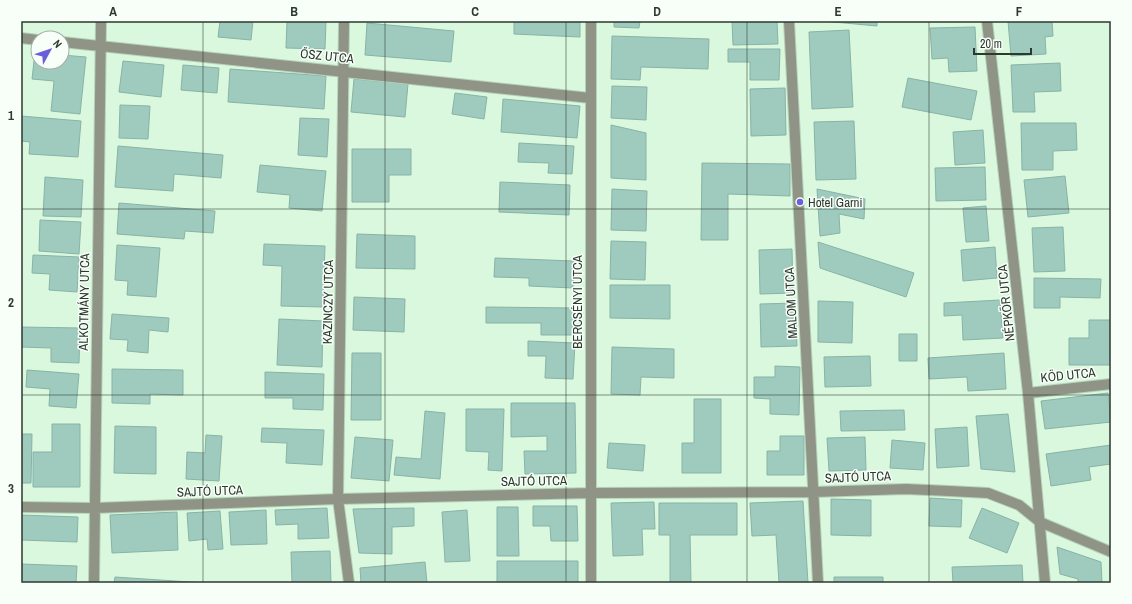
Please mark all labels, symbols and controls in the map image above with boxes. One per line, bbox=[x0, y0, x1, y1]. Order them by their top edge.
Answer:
text: A bbox=[109, 3, 117, 20]
text: B bbox=[290, 3, 298, 20]
text: C bbox=[471, 3, 479, 20]
text: D bbox=[653, 3, 661, 20]
text: E bbox=[834, 3, 842, 20]
text: F bbox=[1016, 3, 1023, 20]
north arrow bbox=[30, 30, 70, 70]
scale bar bbox=[974, 30, 1031, 56]
text: 20 m bbox=[980, 36, 1002, 52]
text: N bbox=[50, 37, 65, 51]
street label: ŐSZ UTCA bbox=[299, 45, 356, 67]
text: 1 bbox=[8, 107, 14, 124]
place label: Hotel Garni bbox=[808, 194, 863, 211]
marker: Hotel Garni bbox=[795, 197, 805, 207]
street label: ALKOTMÁNY UTCA bbox=[75, 252, 93, 352]
street label: BERCSÉNYI UTCA bbox=[569, 254, 586, 349]
street label: KAZINCZY UTCA bbox=[319, 259, 337, 344]
street label: NÉPKÖR UTCA bbox=[993, 263, 1018, 342]
street label: MALOM UTCA bbox=[781, 266, 801, 339]
text: 2 bbox=[8, 294, 14, 311]
street label: KÖD UTCA bbox=[1040, 364, 1097, 386]
street label: SAJTÓ UTCA bbox=[825, 467, 892, 487]
street label: SAJTÓ UTCA bbox=[501, 472, 568, 490]
text: 3 bbox=[8, 480, 14, 497]
street label: SAJTÓ UTCA bbox=[177, 481, 244, 501]

